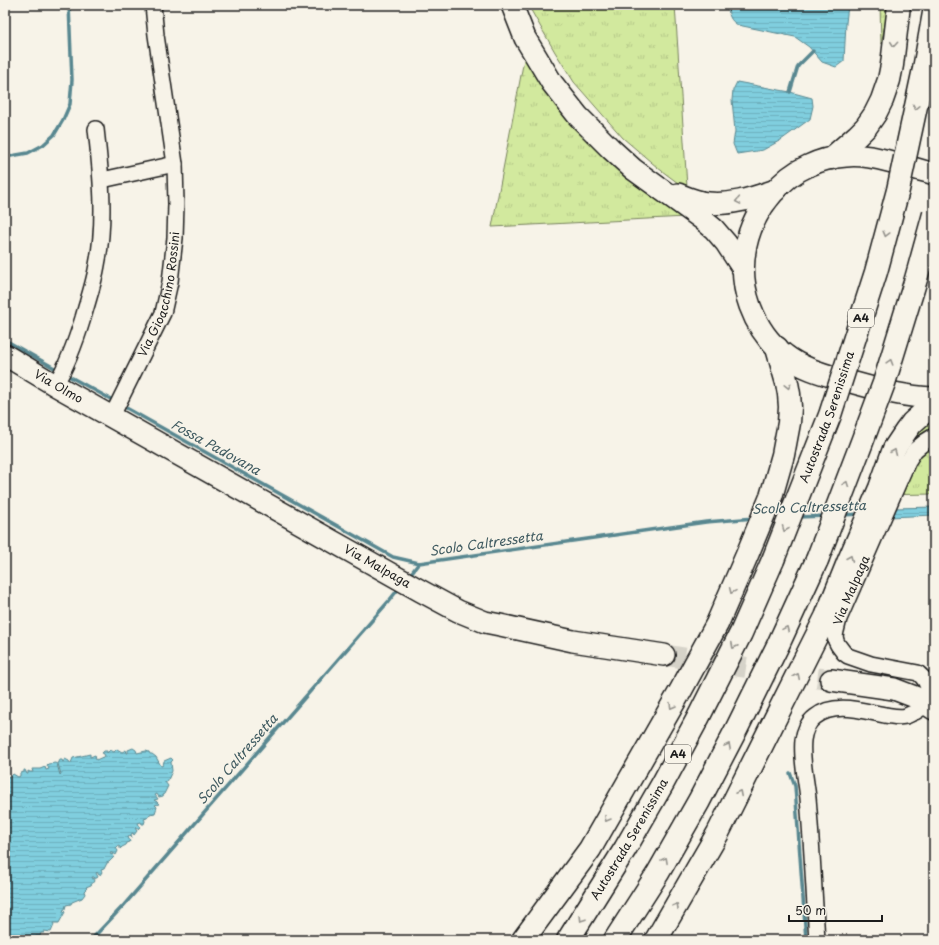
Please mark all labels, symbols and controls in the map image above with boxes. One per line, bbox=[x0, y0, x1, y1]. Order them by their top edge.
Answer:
one-way arrow bbox=[890, 41, 899, 47]
one-way arrow bbox=[912, 104, 920, 110]
one-way arrow bbox=[735, 196, 742, 205]
street label: Via Gioacchino Rossini bbox=[133, 231, 183, 360]
one-way arrow bbox=[883, 231, 891, 237]
road number: A4 bbox=[848, 309, 874, 327]
street label: Autostrada Serenissima bbox=[794, 348, 858, 485]
one-way arrow bbox=[885, 359, 894, 366]
street label: Via Olmo bbox=[31, 364, 87, 407]
one-way arrow bbox=[783, 383, 791, 389]
water label: Fossa Padovana bbox=[168, 414, 265, 479]
one-way arrow bbox=[889, 448, 897, 455]
one-way arrow bbox=[841, 481, 849, 489]
water label: Scolo Caltressetta bbox=[752, 495, 867, 518]
one-way arrow bbox=[782, 524, 790, 532]
water label: Scolo Caltressetta bbox=[428, 525, 545, 560]
street label: Via Malpaga bbox=[341, 539, 415, 592]
street label: Via Malpaga bbox=[828, 552, 874, 627]
one-way arrow bbox=[845, 554, 853, 561]
one-way arrow bbox=[728, 587, 736, 594]
one-way arrow bbox=[781, 626, 789, 633]
one-way arrow bbox=[731, 642, 739, 650]
one-way arrow bbox=[792, 673, 800, 681]
one-way arrow bbox=[669, 702, 676, 709]
water label: Scolo Caltressetta bbox=[192, 709, 282, 808]
one-way arrow bbox=[723, 742, 731, 750]
road number: A4 bbox=[665, 745, 691, 763]
street label: Autostrada Serenissima bbox=[585, 774, 672, 903]
one-way arrow bbox=[734, 789, 742, 797]
one-way arrow bbox=[605, 815, 612, 822]
one-way arrow bbox=[661, 856, 668, 864]
scale bar bbox=[789, 897, 882, 923]
text: 50 m bbox=[795, 901, 826, 919]
one-way arrow bbox=[671, 903, 678, 910]
one-way arrow bbox=[580, 914, 587, 921]

